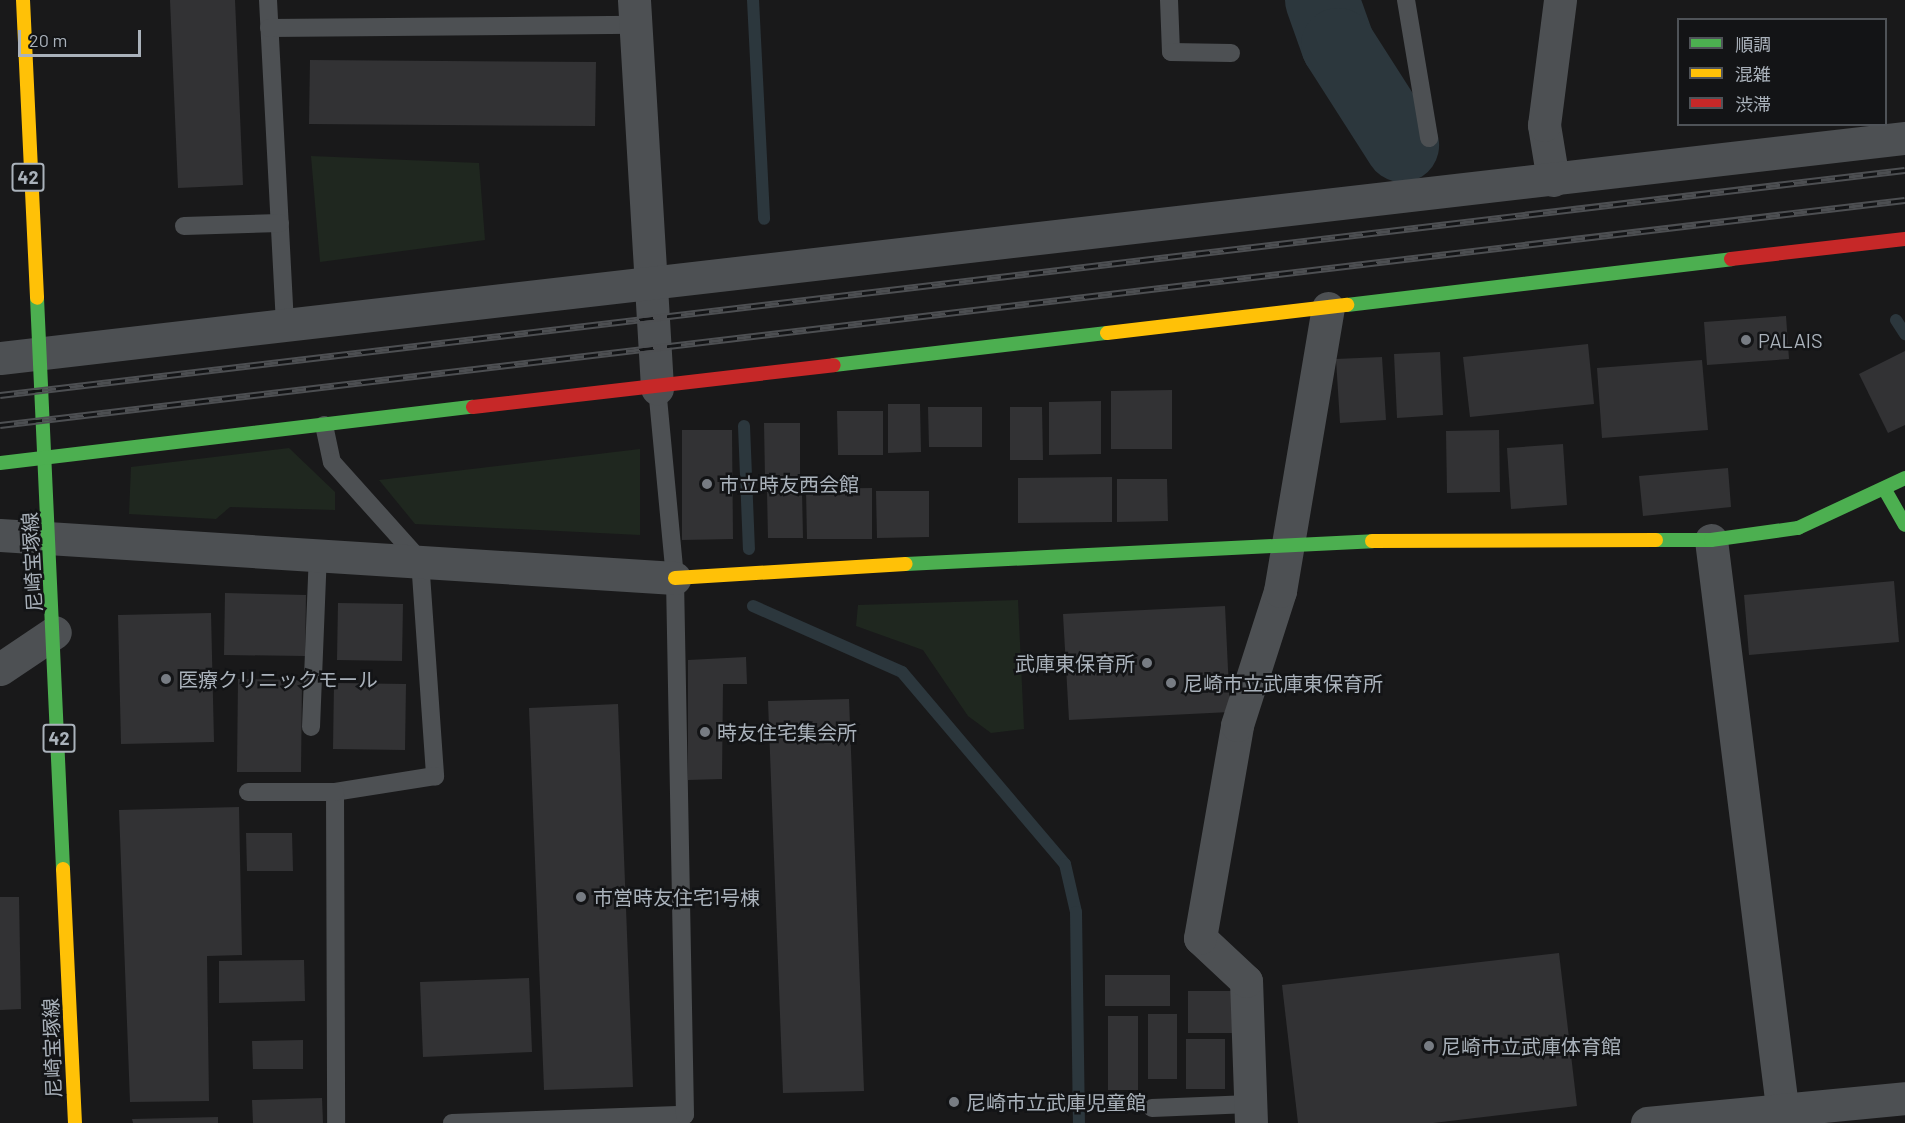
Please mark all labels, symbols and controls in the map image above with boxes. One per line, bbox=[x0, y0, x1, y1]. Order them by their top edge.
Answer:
scale bar bbox=[21, 18, 144, 56]
legend bbox=[1677, 18, 1887, 126]
text: 20 m bbox=[29, 29, 67, 51]
text: 順調 bbox=[1735, 33, 1771, 55]
text: 混雑 bbox=[1735, 63, 1771, 85]
text: 渋滞 bbox=[1735, 93, 1771, 115]
road number: 42 bbox=[12, 162, 44, 192]
place label: PALAIS bbox=[1758, 328, 1823, 352]
marker: PALAIS bbox=[1739, 333, 1753, 347]
place label: 市立時友西会館 bbox=[719, 472, 859, 496]
marker: 市立時友西会館 bbox=[700, 477, 714, 491]
street label: 尼崎宝塚線 bbox=[17, 511, 47, 613]
place label: 武庫東保育所 bbox=[1015, 651, 1135, 675]
marker: 武庫東保育所 bbox=[1140, 656, 1154, 670]
place label: 医療クリニックモール bbox=[178, 667, 378, 691]
place label: 尼崎市立武庫東保育所 bbox=[1183, 671, 1383, 695]
marker: 医療クリニックモール bbox=[159, 672, 173, 686]
marker: 尼崎市立武庫東保育所 bbox=[1164, 676, 1178, 690]
place label: 時友住宅集会所 bbox=[717, 720, 857, 744]
road number: 42 bbox=[42, 723, 76, 753]
marker: 時友住宅集会所 bbox=[698, 725, 712, 739]
place label: 市営時友住宅1号棟 bbox=[593, 885, 760, 909]
marker: 市営時友住宅1号棟 bbox=[574, 890, 588, 904]
street label: 尼崎宝塚線 bbox=[38, 998, 66, 1098]
place label: 尼崎市立武庫体育館 bbox=[1441, 1034, 1621, 1058]
marker: 尼崎市立武庫体育館 bbox=[1422, 1039, 1436, 1053]
place label: 尼崎市立武庫児童館 bbox=[966, 1090, 1146, 1114]
marker: 尼崎市立武庫児童館 bbox=[947, 1095, 961, 1109]

